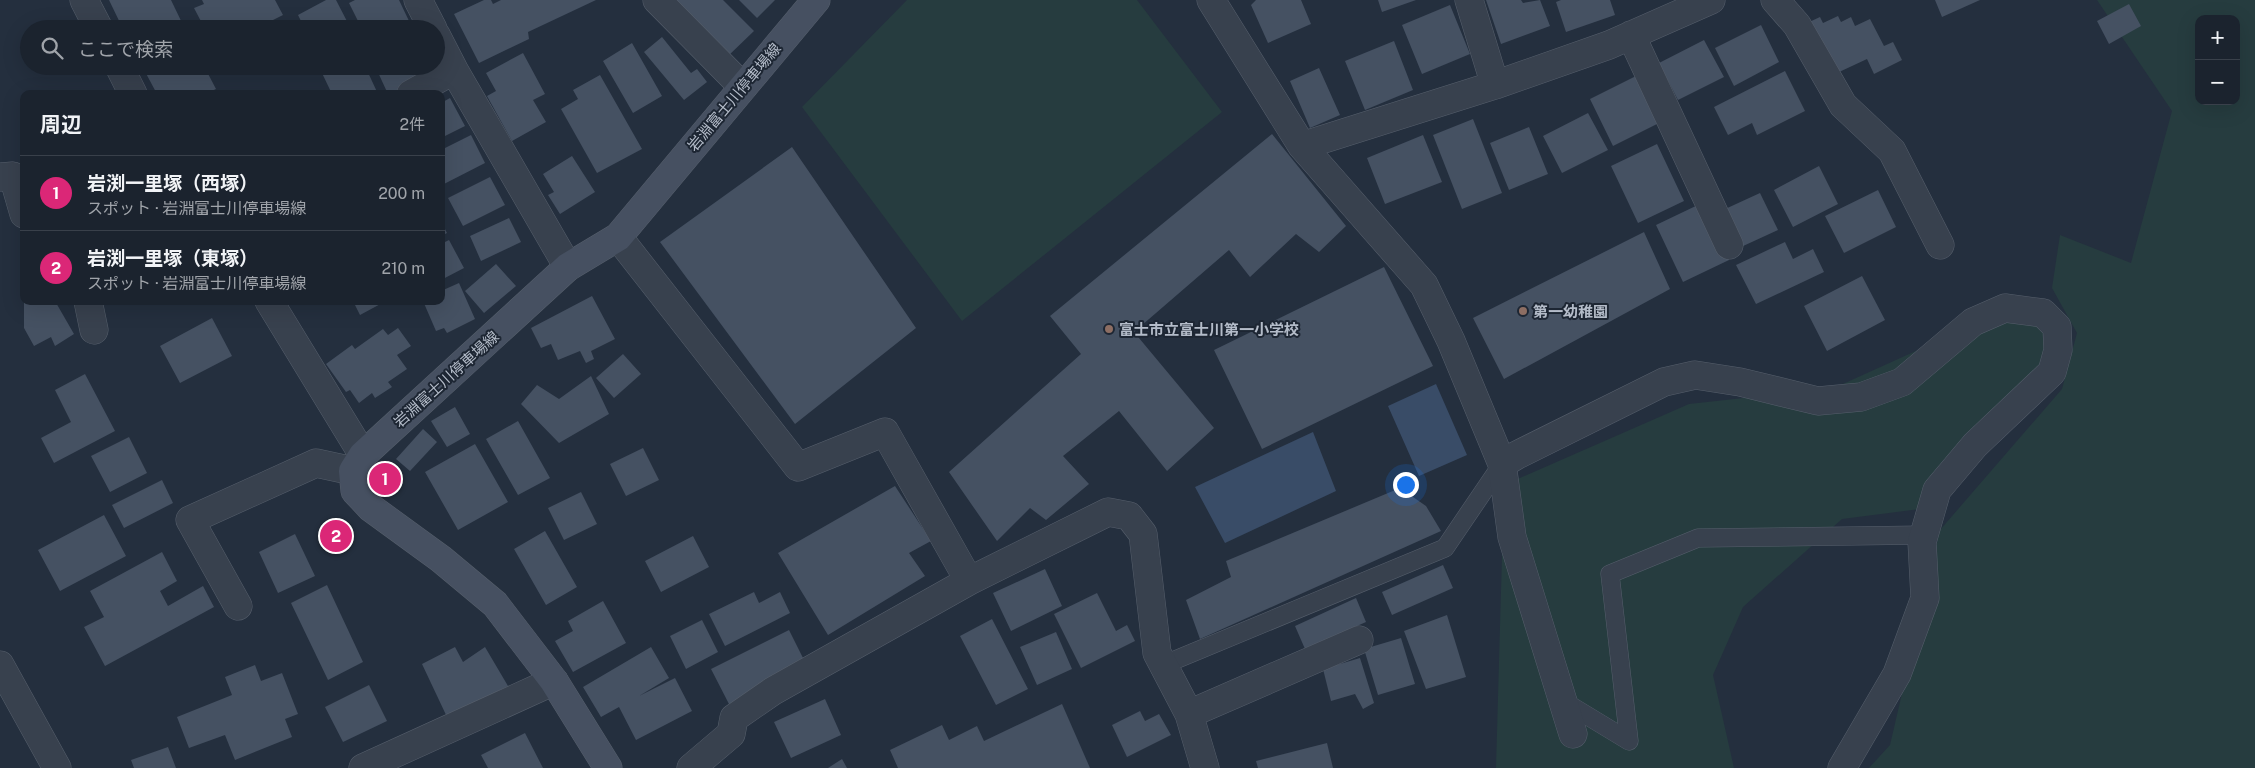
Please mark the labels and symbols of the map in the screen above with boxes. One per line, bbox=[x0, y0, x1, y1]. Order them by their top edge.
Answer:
street label: 岩淵富士川停車場線 bbox=[684, 40, 784, 154]
place label: 第一幼稚園 bbox=[1533, 303, 1608, 320]
marker: 第一幼稚園 bbox=[1517, 305, 1529, 317]
place label: 富士市立富士川第一小学校 bbox=[1119, 321, 1299, 338]
marker: 富士市立富士川第一小学校 bbox=[1103, 323, 1115, 335]
street label: 岩淵富士川停車場線 bbox=[390, 328, 502, 430]
pin: 1 bbox=[369, 460, 401, 498]
your location bbox=[1393, 472, 1419, 498]
pin: 2 bbox=[320, 517, 352, 555]

